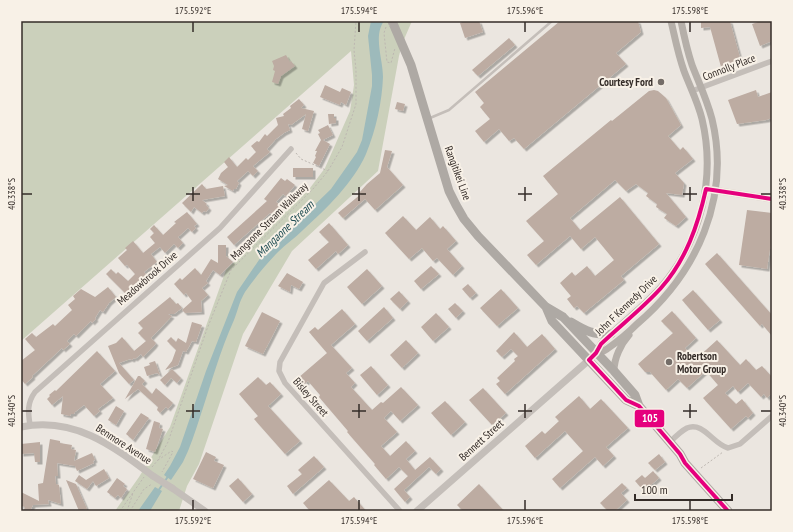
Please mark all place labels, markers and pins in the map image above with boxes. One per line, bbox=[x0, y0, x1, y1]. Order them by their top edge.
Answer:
place label: Courtesy Ford bbox=[599, 75, 653, 89]
marker: Courtesy Ford bbox=[656, 77, 666, 87]
place label: Robertson Motor Group bbox=[677, 349, 726, 376]
marker: Robertson Motor Group bbox=[664, 357, 674, 367]

